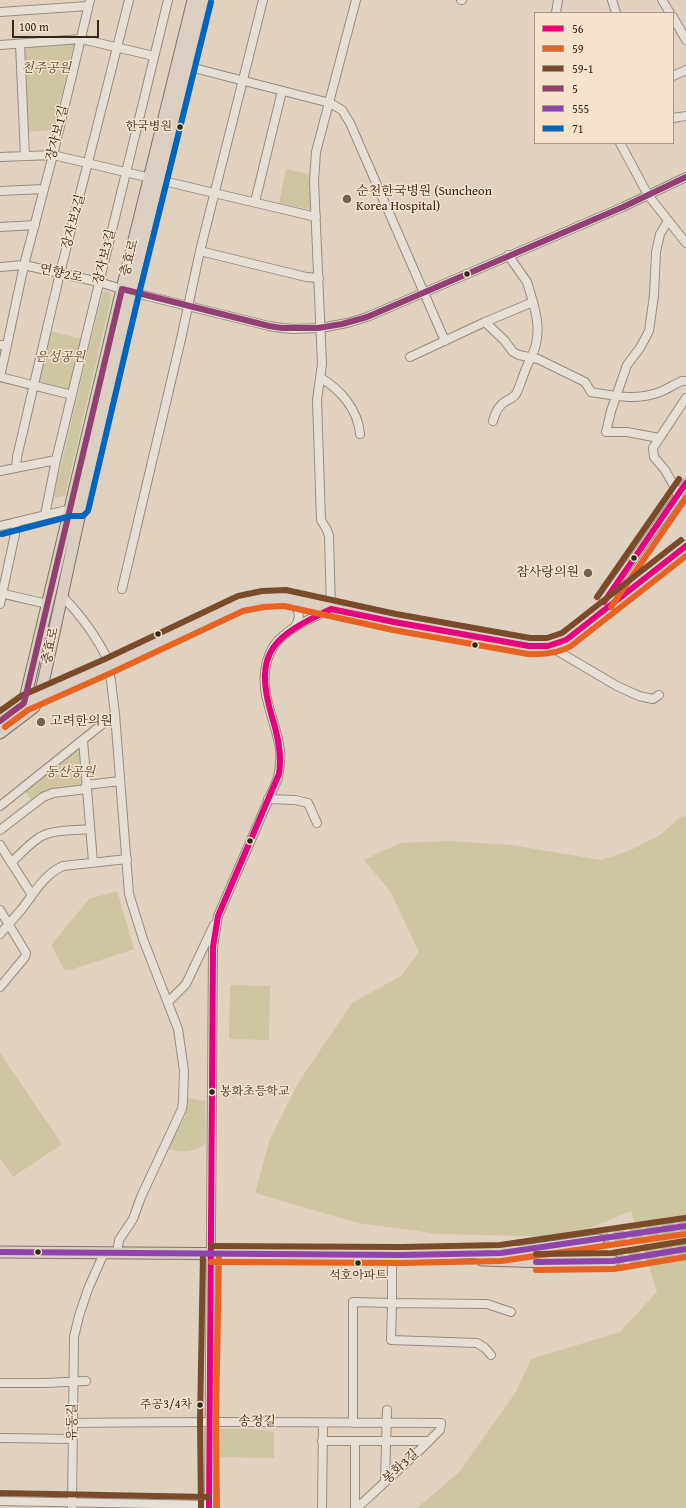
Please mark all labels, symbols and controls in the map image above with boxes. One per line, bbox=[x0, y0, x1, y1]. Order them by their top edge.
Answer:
scale bar bbox=[14, 12, 101, 38]
legend bbox=[534, 12, 674, 144]
text: 100 m bbox=[19, 18, 49, 35]
text: 56 bbox=[572, 20, 584, 37]
text: 59 bbox=[572, 40, 584, 57]
text: 59-1 bbox=[572, 60, 593, 77]
park label: 천주공원 bbox=[21, 61, 71, 77]
text: 5 bbox=[572, 80, 578, 97]
text: 555 bbox=[572, 100, 589, 117]
street label: 장자보1길 bbox=[44, 104, 72, 162]
place label: 한국병원 bbox=[126, 120, 172, 134]
text: 71 bbox=[572, 120, 584, 137]
marker: 한국병원 bbox=[175, 122, 185, 132]
place label: 순천한국병원 (Suncheon Korea Hospital) bbox=[356, 184, 492, 215]
street label: 장자보2길 bbox=[59, 193, 89, 251]
marker: 순천한국병원 (Suncheon Korea Hospital) bbox=[341, 193, 353, 205]
street label: 장자보3길 bbox=[91, 228, 119, 286]
street label: 충효로 bbox=[118, 238, 142, 278]
street label: 연향2로 bbox=[38, 261, 84, 287]
unlabelled marker bbox=[462, 269, 472, 279]
park label: 은성공원 bbox=[35, 350, 85, 366]
unlabelled marker bbox=[629, 553, 639, 563]
place label: 참사랑의원 bbox=[516, 565, 579, 581]
marker: 참사랑의원 bbox=[582, 567, 594, 579]
street label: 충효로 bbox=[39, 626, 63, 666]
unlabelled marker bbox=[153, 629, 163, 639]
unlabelled marker bbox=[470, 640, 480, 650]
place label: 고려한의원 bbox=[50, 714, 113, 730]
marker: 고려한의원 bbox=[35, 716, 47, 728]
park label: 동산공원 bbox=[45, 765, 95, 781]
unlabelled marker bbox=[245, 836, 255, 846]
place label: 봉화초등학교 bbox=[220, 1085, 290, 1099]
marker: 봉화초등학교 bbox=[207, 1087, 217, 1097]
unlabelled marker bbox=[33, 1247, 43, 1257]
marker: 석호아파트 bbox=[353, 1258, 363, 1268]
place label: 석호아파트 bbox=[329, 1269, 387, 1283]
place label: 주공3/4차 bbox=[140, 1398, 192, 1412]
marker: 주공3/4차 bbox=[195, 1400, 205, 1410]
street label: 유동길 bbox=[65, 1403, 81, 1441]
street label: 송정길 bbox=[238, 1414, 276, 1430]
street label: 봉화3길 bbox=[380, 1446, 422, 1488]

